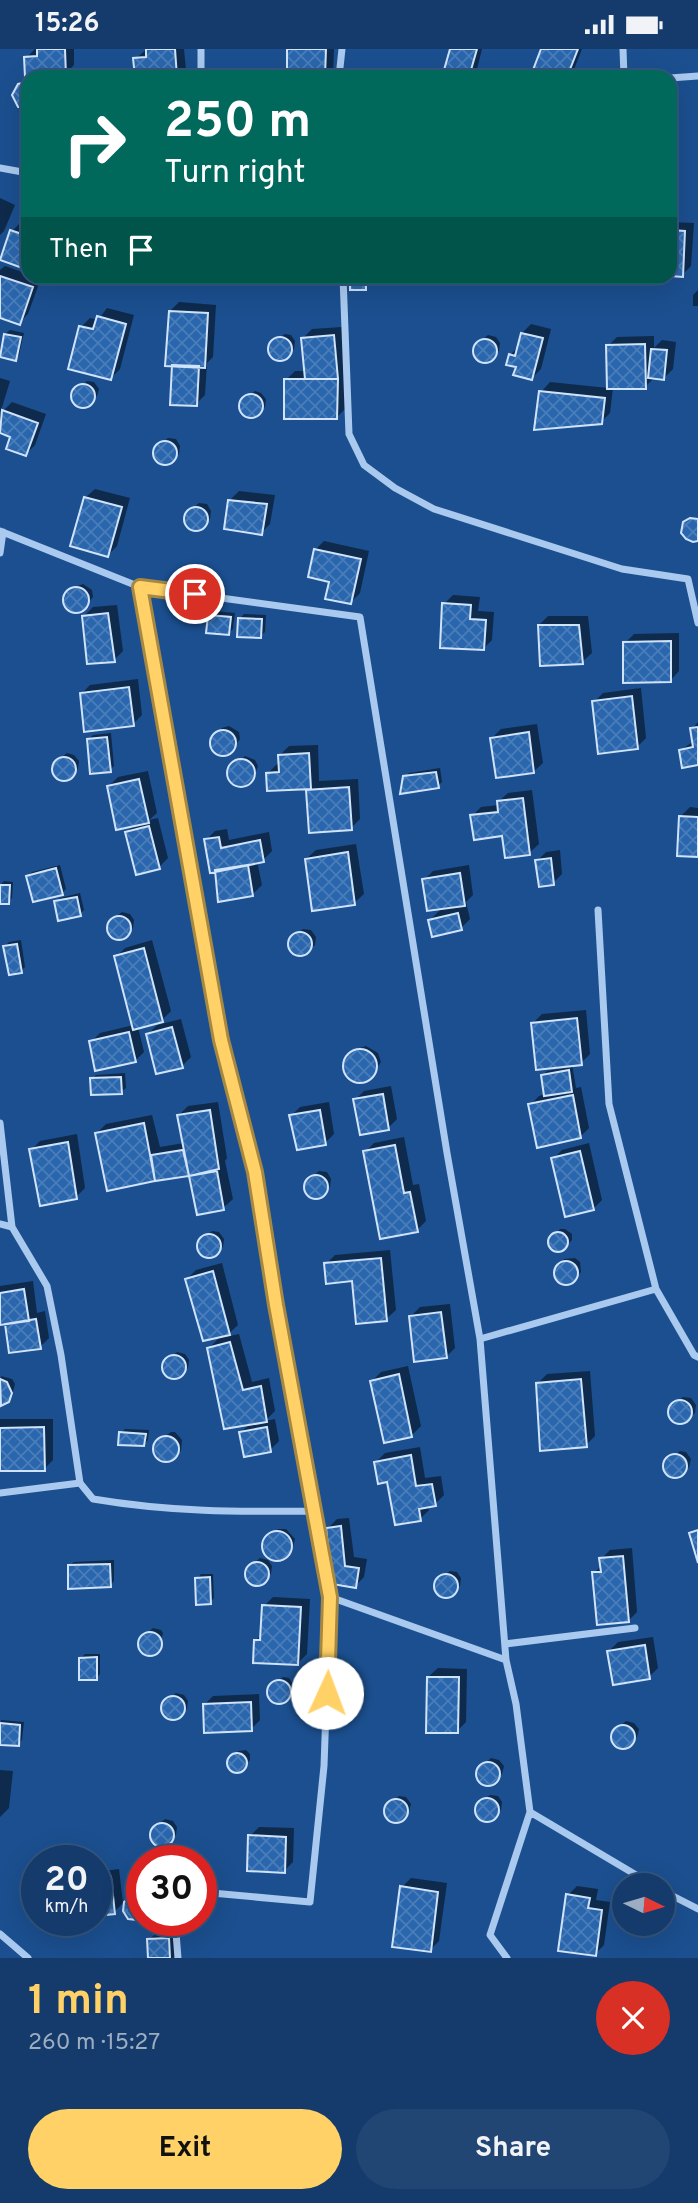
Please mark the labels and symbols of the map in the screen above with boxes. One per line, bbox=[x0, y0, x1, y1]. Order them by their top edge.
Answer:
pin bbox=[165, 564, 225, 624]
position arrow bbox=[290, 1656, 364, 1730]
speed limit sign: 30 bbox=[126, 1845, 217, 1936]
north arrow bbox=[612, 1873, 676, 1935]

